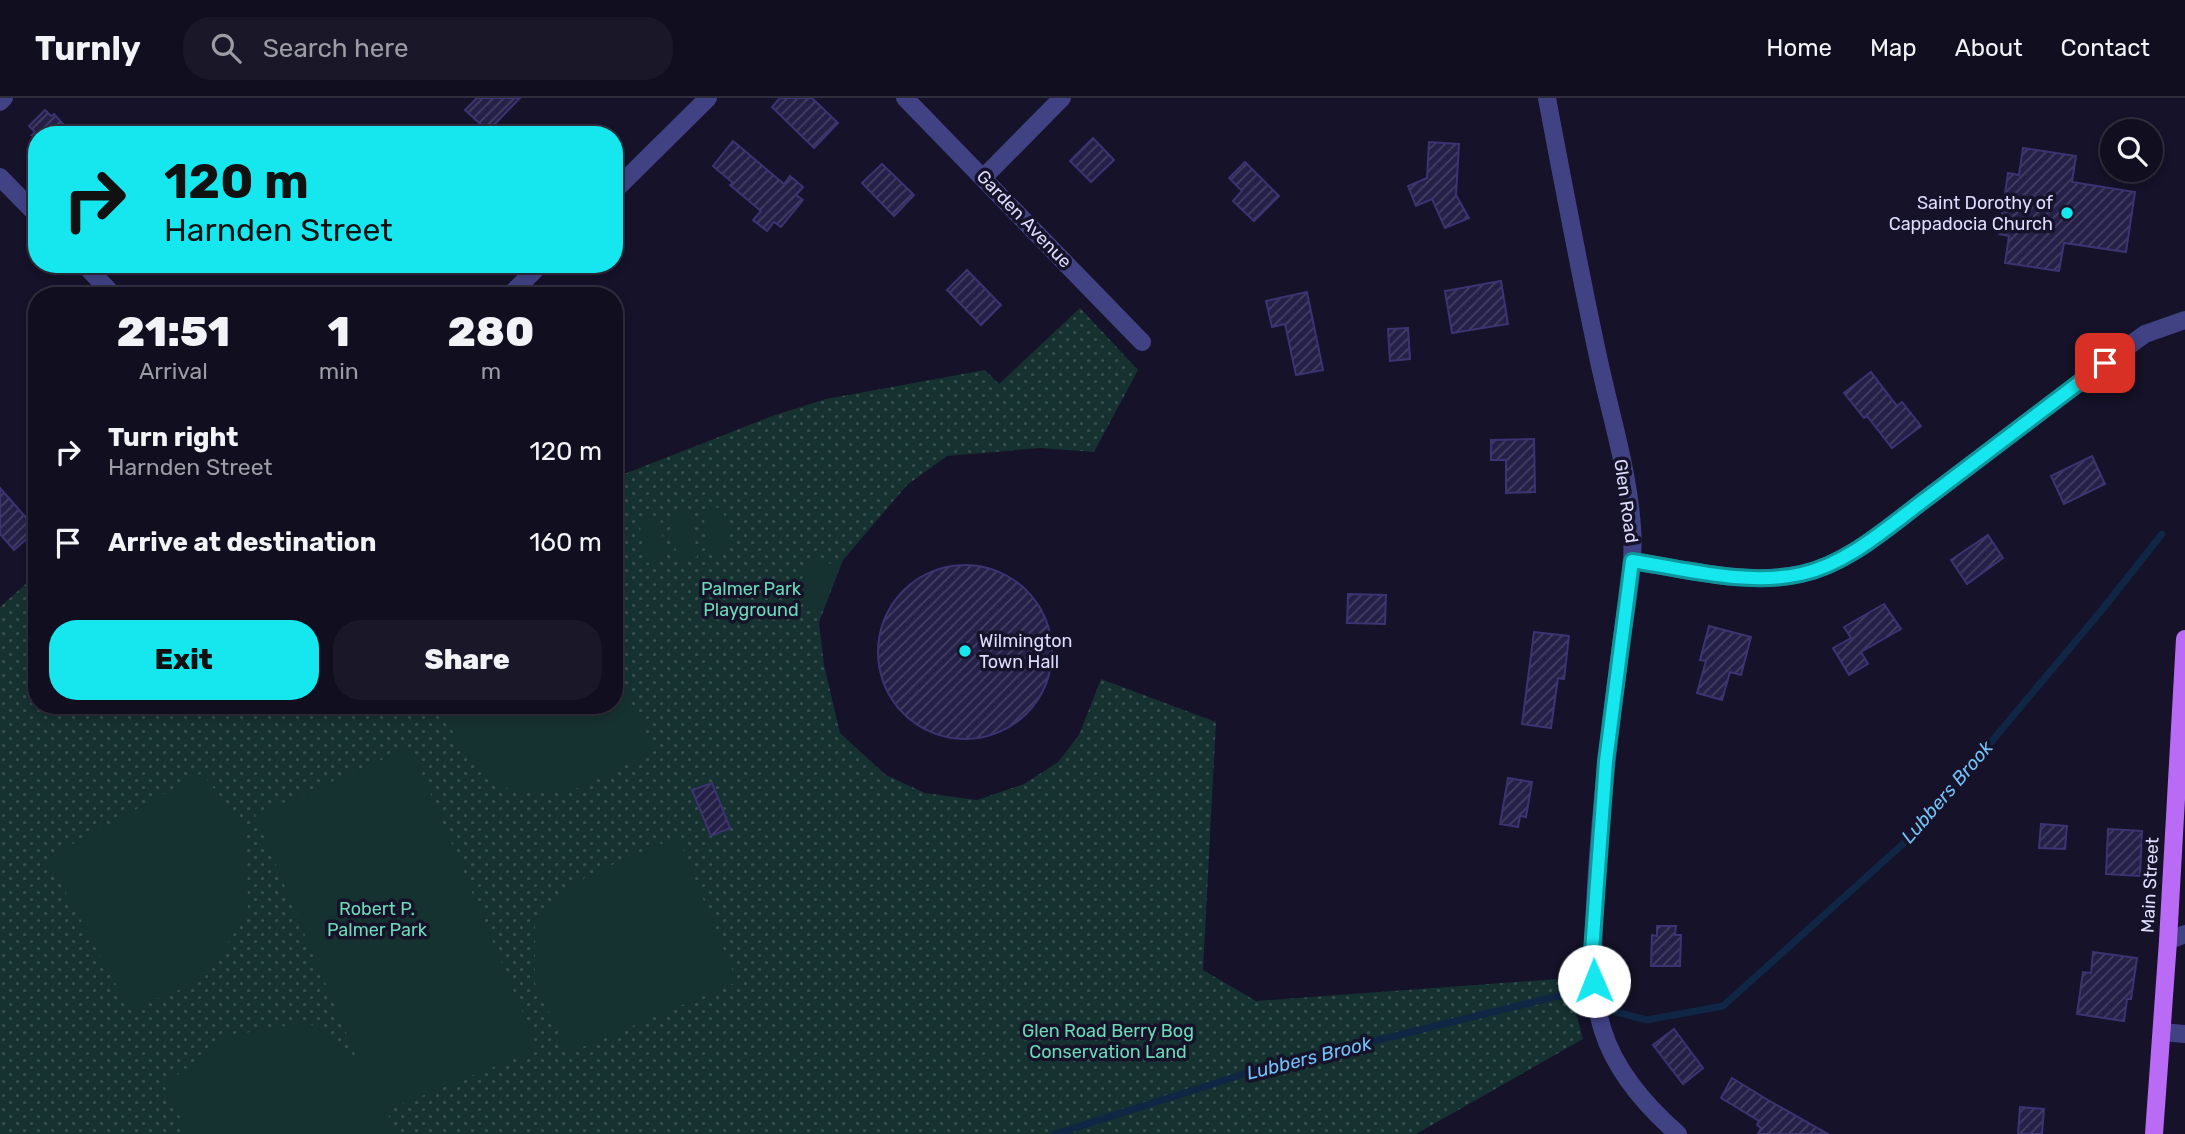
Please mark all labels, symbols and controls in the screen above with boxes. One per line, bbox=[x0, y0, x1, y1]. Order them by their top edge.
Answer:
search box bbox=[183, 17, 673, 80]
text: Turnly bbox=[35, 29, 141, 68]
icon: search bbox=[207, 29, 245, 67]
text: Search here bbox=[263, 33, 409, 64]
text: Home bbox=[1766, 34, 1832, 62]
text: Map bbox=[1870, 34, 1917, 62]
text: About bbox=[1955, 34, 2023, 62]
text: Contact bbox=[2061, 34, 2150, 62]
map controls bbox=[2100, 119, 2163, 182]
button: search bbox=[2100, 119, 2163, 182]
text: 120 m bbox=[164, 152, 309, 210]
icon: right bbox=[49, 154, 140, 245]
street label: Garden Avenue bbox=[972, 165, 1076, 273]
place label: Saint Dorothy of Cappadocia Church bbox=[1889, 192, 2053, 235]
marker: Saint Dorothy of Cappadocia Church bbox=[2059, 205, 2075, 221]
text: Harnden Street bbox=[164, 211, 393, 249]
text: 21:51 bbox=[117, 307, 230, 357]
text: 1 bbox=[328, 307, 350, 357]
text: 280 bbox=[447, 307, 534, 357]
pin bbox=[2075, 333, 2135, 393]
icon: arrive bbox=[2086, 344, 2124, 382]
text: Arrival bbox=[139, 357, 208, 385]
text: min bbox=[319, 357, 359, 385]
text: m bbox=[481, 357, 501, 385]
text: Turn right bbox=[108, 422, 238, 453]
icon: right bbox=[49, 433, 87, 471]
text: 120 m bbox=[530, 436, 602, 467]
text: Harnden Street bbox=[108, 453, 272, 481]
street label: Glen Road bbox=[1609, 458, 1643, 544]
icon: arrive bbox=[49, 524, 87, 562]
text: Arrive at destination bbox=[108, 527, 376, 558]
text: 160 m bbox=[529, 527, 602, 558]
park label: Palmer Park Playground bbox=[701, 578, 802, 621]
button: Exit bbox=[49, 620, 319, 700]
button: Share bbox=[333, 620, 602, 700]
place label: Wilmington Town Hall bbox=[979, 630, 1072, 673]
marker: Wilmington Town Hall bbox=[957, 643, 973, 659]
water label: Lubbers Brook bbox=[1896, 736, 1998, 848]
street label: Main Street bbox=[2137, 837, 2163, 933]
park label: Robert P. Palmer Park bbox=[327, 898, 428, 941]
position arrow bbox=[1557, 944, 1631, 1018]
park label: Glen Road Berry Bog Conservation Land bbox=[1022, 1020, 1194, 1063]
water label: Lubbers Brook bbox=[1244, 1031, 1374, 1085]

